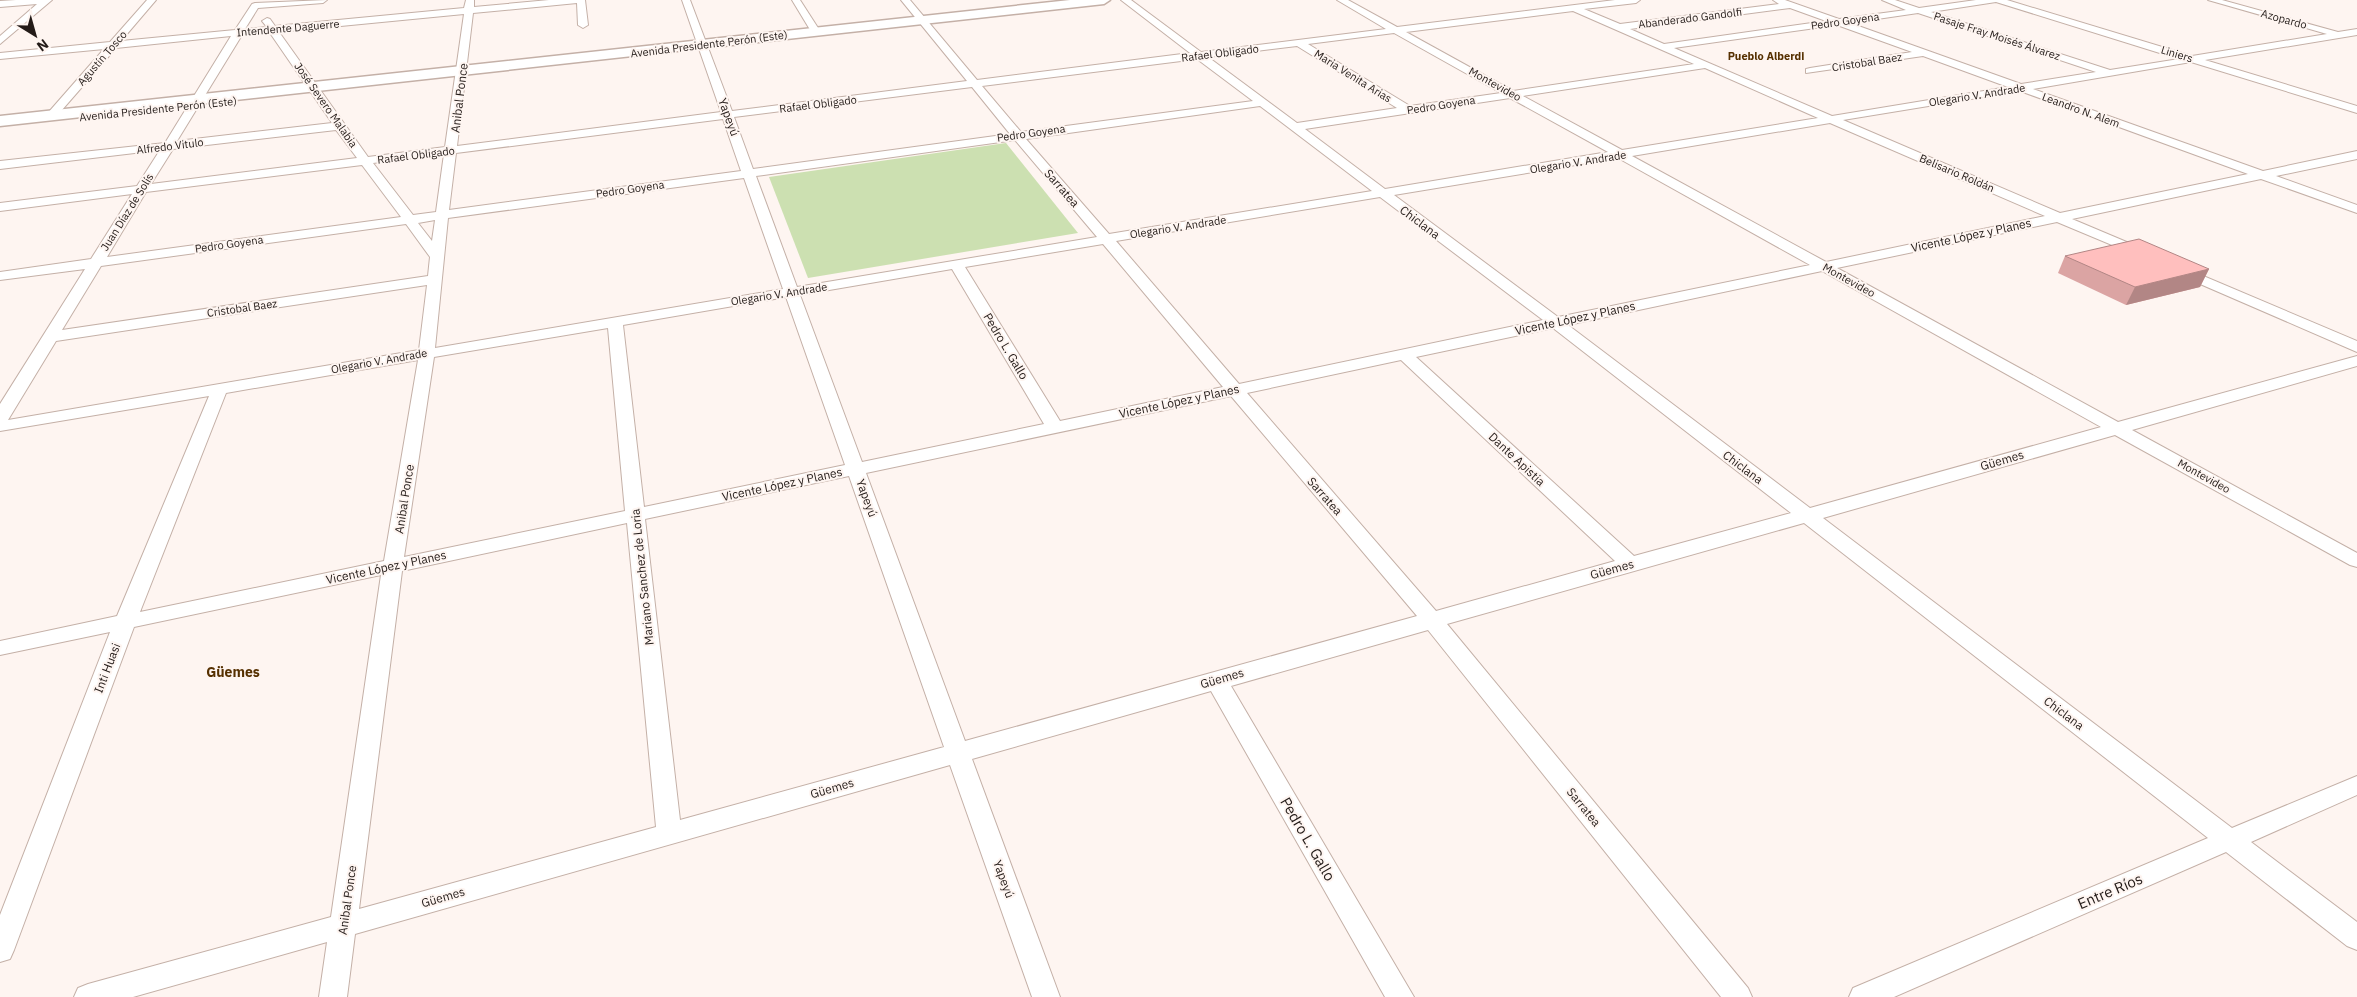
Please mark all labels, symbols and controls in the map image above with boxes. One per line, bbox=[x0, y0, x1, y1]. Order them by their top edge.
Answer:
street label: Abanderado Gandolfi bbox=[1637, 5, 1743, 31]
street label: Azopardo bbox=[2259, 6, 2309, 32]
street label: Pedro Goyena bbox=[1810, 9, 1880, 33]
street label: Pasaje Fray Moisés Álvarez bbox=[1932, 9, 2062, 63]
north arrow bbox=[10, 10, 60, 60]
street label: Intendente Daguerre bbox=[236, 17, 340, 39]
street label: Avenida Presidente Perón (Este) bbox=[630, 27, 788, 61]
street label: Agustín Tosco bbox=[74, 28, 130, 88]
text: N bbox=[33, 35, 52, 56]
street label: Rafael Obligado bbox=[1180, 41, 1260, 65]
street label: Liniers bbox=[2159, 43, 2195, 65]
street label: Maria Venita Arias bbox=[1312, 47, 1394, 105]
district label: Pueblo Alberdi bbox=[1728, 49, 1804, 63]
street label: Cristobal Baez bbox=[1831, 50, 1903, 74]
street label: José Severo Malabia bbox=[291, 60, 361, 150]
street label: Anibal Ponce bbox=[447, 62, 471, 134]
street label: Montevideo bbox=[1466, 64, 1524, 104]
street label: Olegario V. Andrade bbox=[1928, 80, 2026, 110]
street label: Leandro N. Alem bbox=[2040, 89, 2122, 131]
street label: Rafael Obligado bbox=[778, 92, 858, 116]
street label: Pedro Goyena bbox=[1406, 93, 1476, 117]
street label: Avenida Presidente Perón (Este) bbox=[79, 94, 237, 124]
street label: Yapeyú bbox=[715, 96, 743, 138]
street label: Pedro Goyena bbox=[996, 121, 1066, 145]
street label: Alfredo Vitulo bbox=[136, 135, 204, 157]
street label: Rafael Obligado bbox=[376, 143, 456, 167]
street label: Olegario V. Andrade bbox=[1529, 147, 1627, 177]
street label: Belisario Roldán bbox=[1917, 151, 1997, 195]
street label: Sarratea bbox=[1041, 166, 1083, 211]
street label: Juan Díaz de Solís bbox=[97, 171, 157, 253]
street label: Pedro Goyena bbox=[595, 177, 665, 201]
street label: Chiclana bbox=[1397, 202, 1443, 242]
street label: Olegario V. Andrade bbox=[1129, 212, 1227, 242]
street label: Vicente López y Planes bbox=[1909, 215, 2033, 255]
street label: Pedro Goyena bbox=[194, 232, 264, 256]
street label: Montevideo bbox=[1820, 260, 1878, 300]
street label: Olegario V. Andrade bbox=[730, 279, 828, 309]
street label: Cristobal Baez bbox=[206, 296, 278, 320]
street label: Vicente López y Planes bbox=[1513, 298, 1637, 338]
street label: Pedro L. Gallo bbox=[980, 310, 1032, 382]
street label: Olegario V. Andrade bbox=[330, 346, 428, 376]
street label: Vicente López y Planes bbox=[1117, 381, 1241, 421]
street label: Dante Apistia bbox=[1486, 429, 1549, 489]
street label: Chiclana bbox=[1720, 447, 1766, 487]
street label: Güemes bbox=[1978, 447, 2026, 473]
street label: Montevideo bbox=[2175, 456, 2233, 496]
street label: Anibal Ponce bbox=[391, 463, 417, 535]
street label: Vicente López y Planes bbox=[720, 464, 844, 504]
street label: Sarratea bbox=[1304, 474, 1346, 519]
street label: Yapeyú bbox=[853, 477, 881, 519]
street label: Mariano Sanchez de Loria bbox=[627, 507, 657, 646]
street label: Vicente López y Planes bbox=[324, 547, 448, 587]
street label: Güemes bbox=[1588, 556, 1636, 582]
street label: Inti Huasi bbox=[91, 641, 123, 695]
district label: Güemes bbox=[206, 663, 260, 681]
street label: Güemes bbox=[1198, 665, 1246, 691]
street label: Chiclana bbox=[2041, 693, 2087, 733]
street label: Güemes bbox=[808, 775, 856, 801]
street label: Sarratea bbox=[1564, 785, 1605, 830]
street label: Pedro L. Gallo bbox=[1276, 794, 1340, 884]
street label: Yapeyú bbox=[990, 858, 1018, 900]
street label: Anibal Ponce bbox=[335, 864, 359, 936]
street label: Entre Ríos bbox=[2075, 869, 2145, 913]
street label: Güemes bbox=[419, 884, 467, 910]

